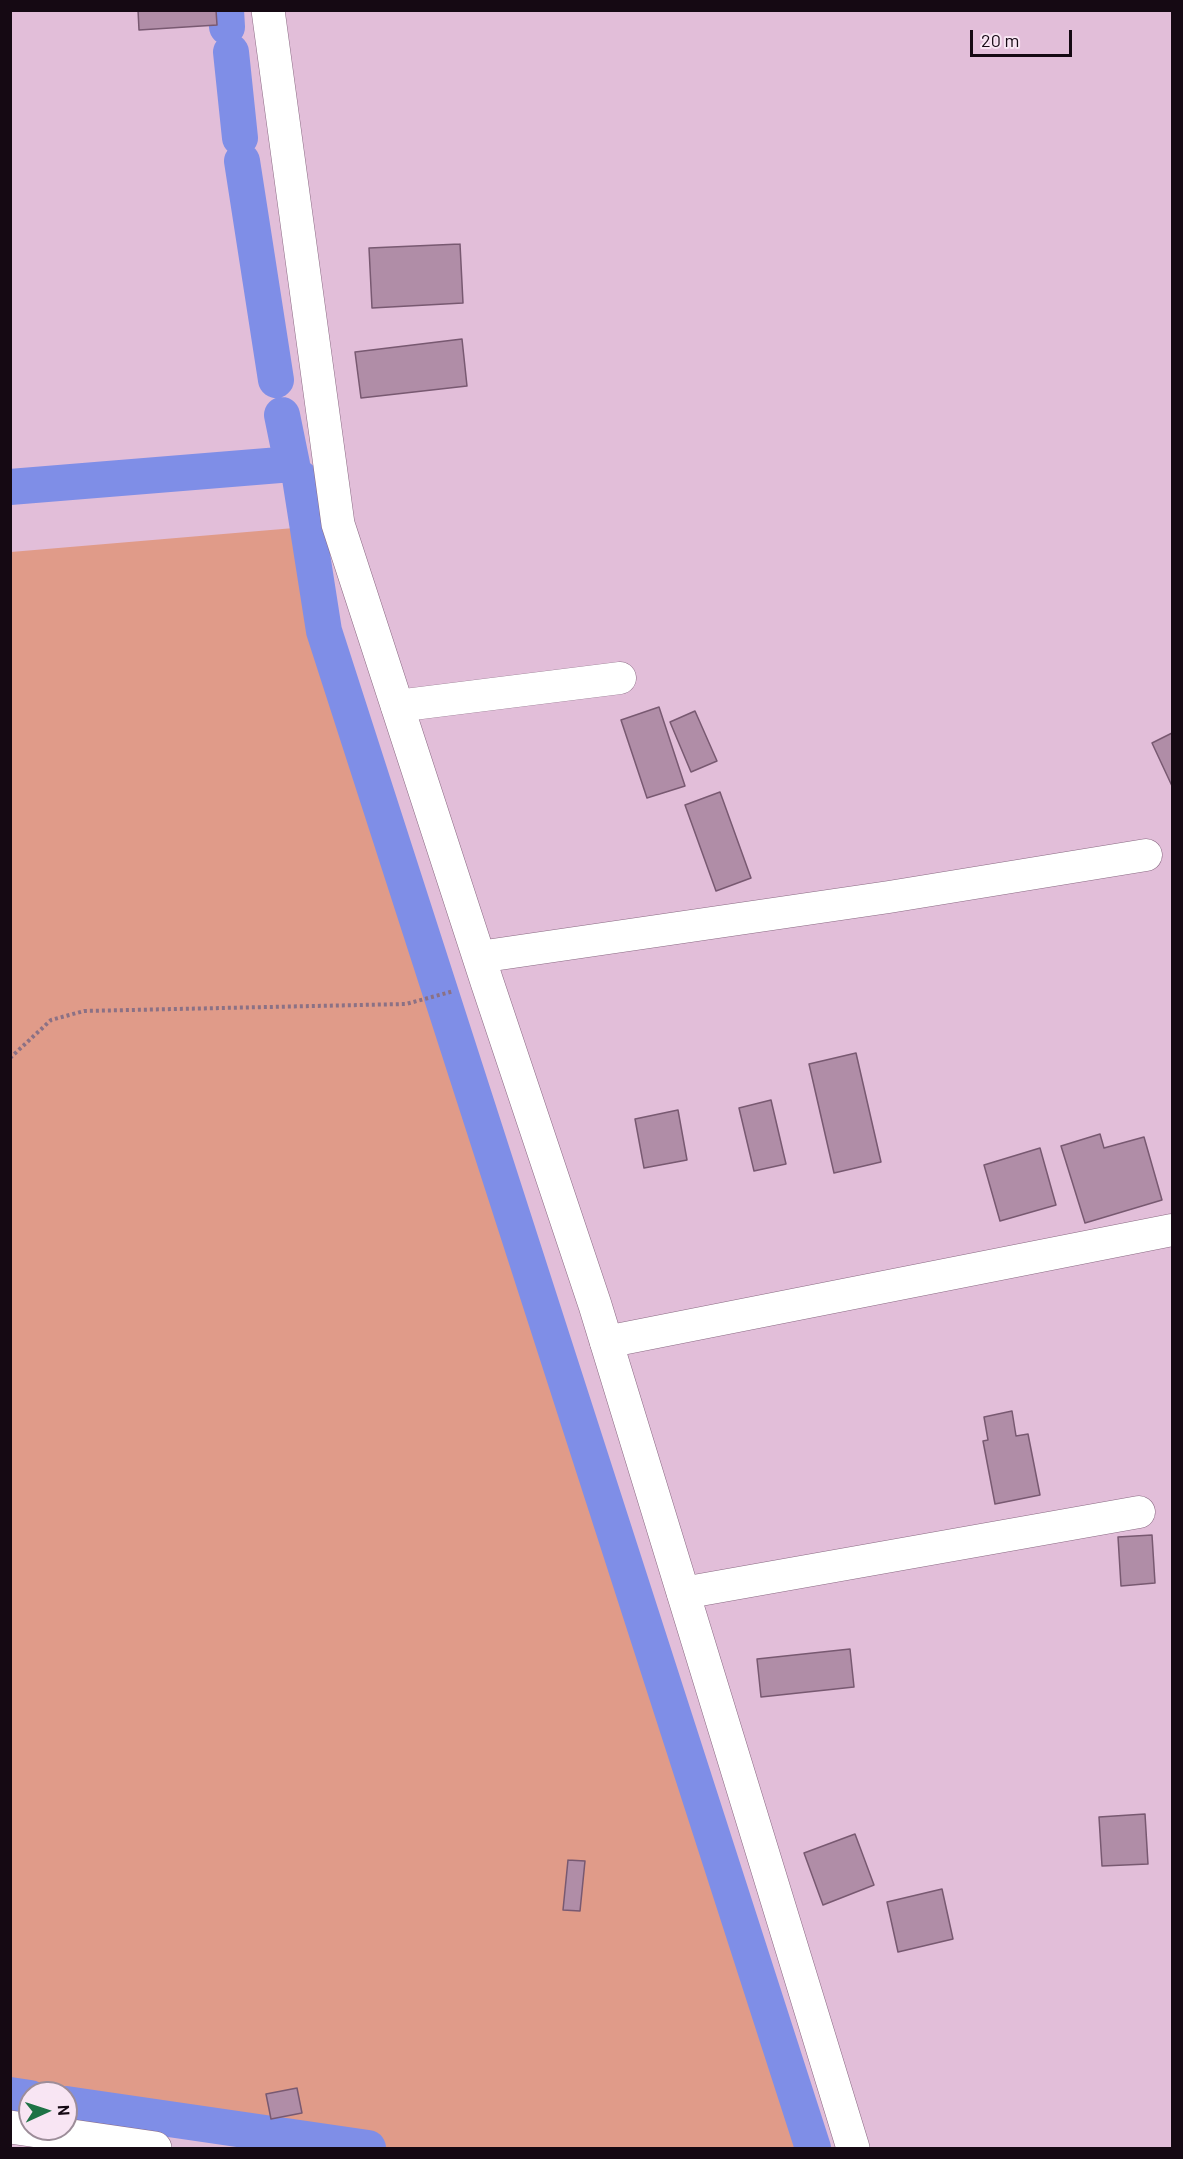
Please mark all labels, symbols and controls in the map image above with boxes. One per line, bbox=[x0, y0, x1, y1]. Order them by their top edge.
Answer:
scale bar bbox=[973, 18, 1075, 56]
text: 20 m bbox=[981, 29, 1019, 51]
north arrow bbox=[18, 2081, 78, 2141]
text: N bbox=[55, 2104, 74, 2116]

